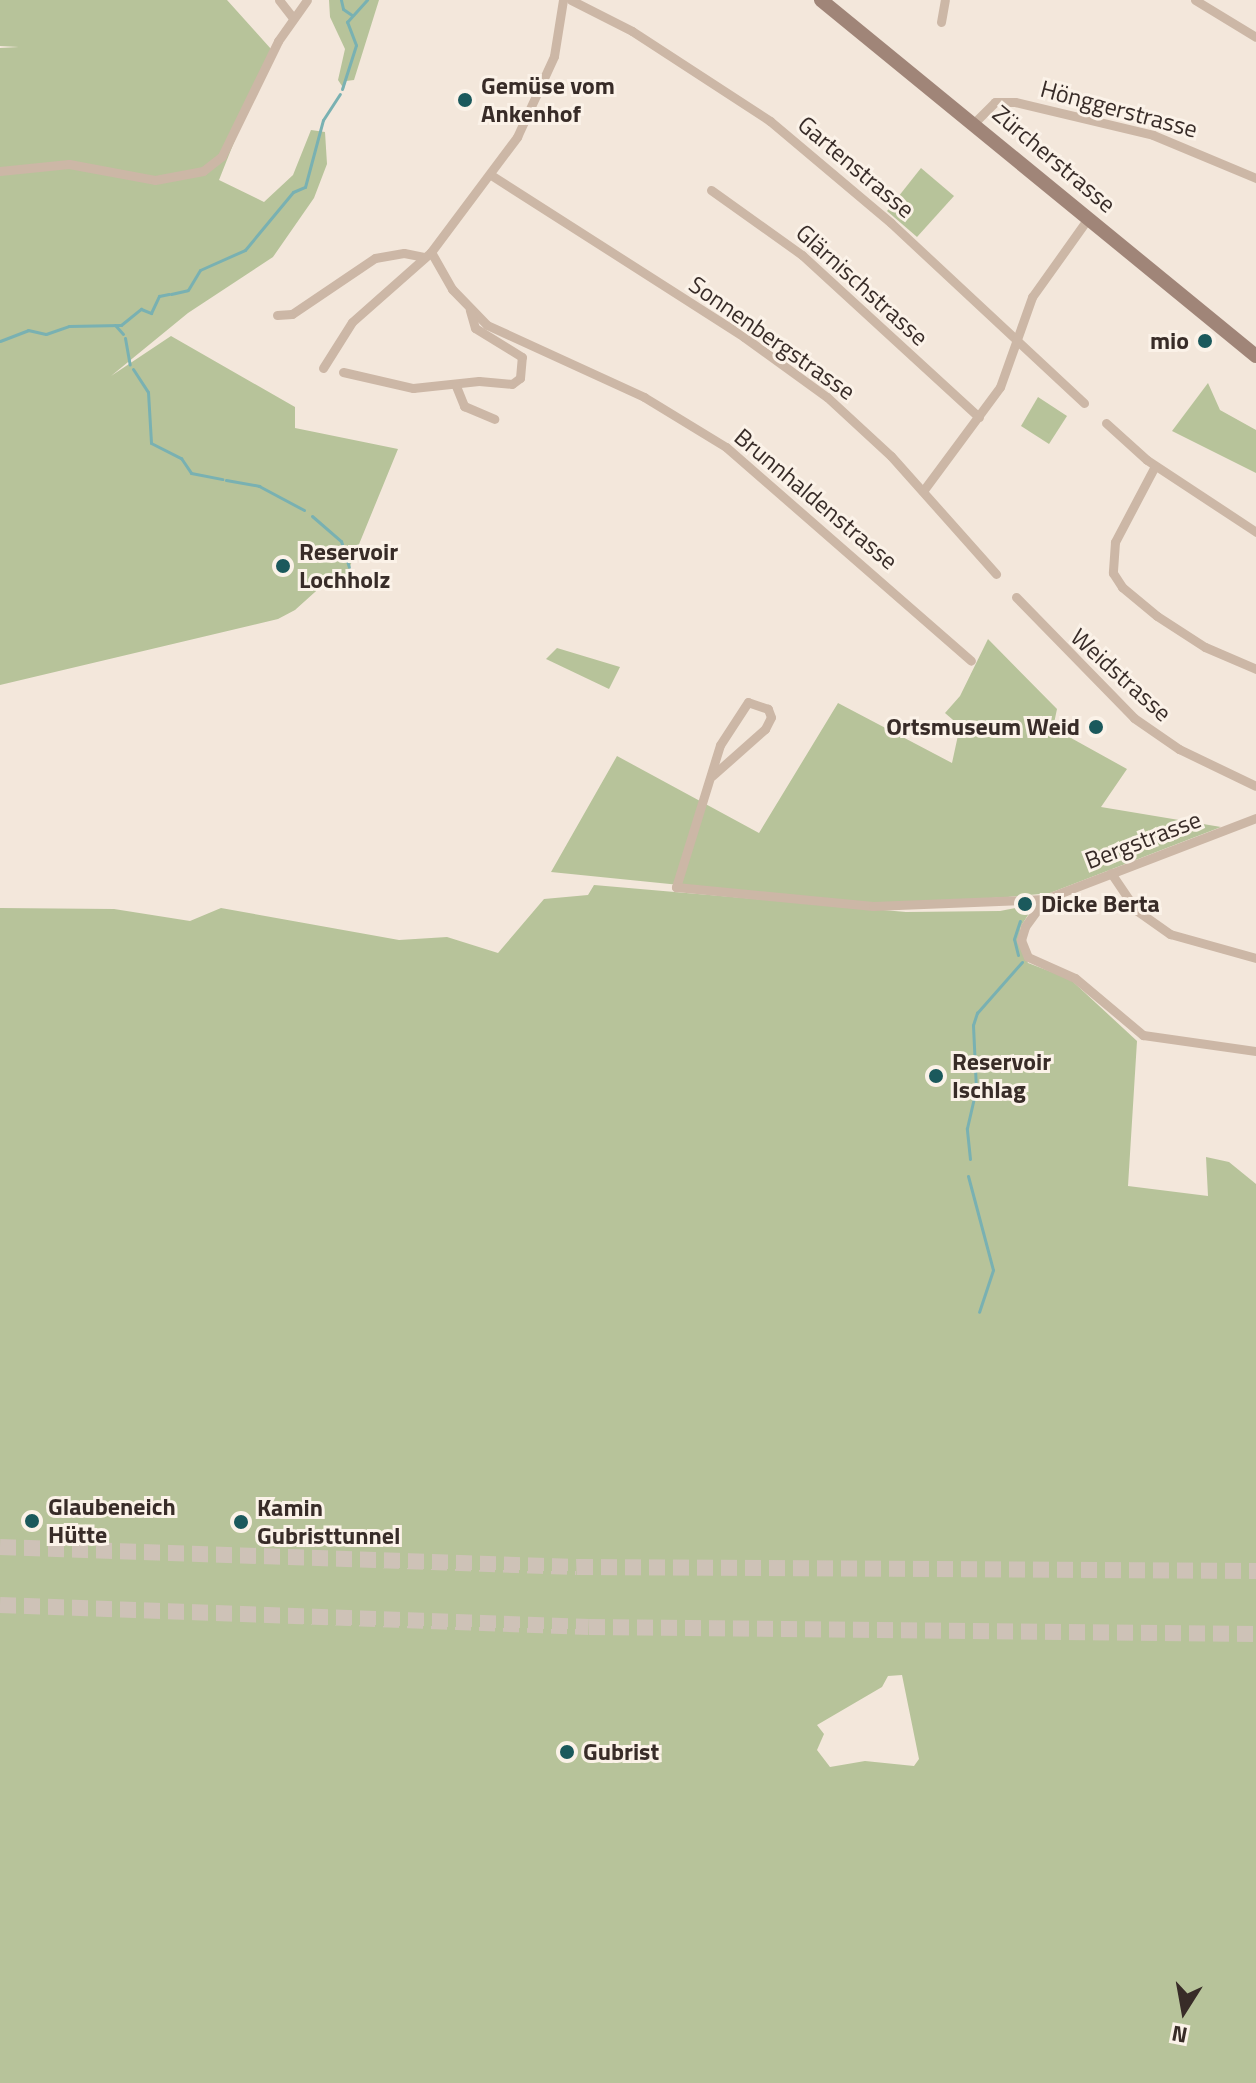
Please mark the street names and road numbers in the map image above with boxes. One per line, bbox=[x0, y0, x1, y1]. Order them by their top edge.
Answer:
street label: Hönggerstrasse bbox=[1037, 74, 1201, 144]
street label: Zürcherstrasse bbox=[987, 99, 1121, 219]
street label: Gartenstrasse bbox=[792, 110, 920, 224]
street label: Glärnischstrasse bbox=[790, 218, 934, 352]
street label: Sonnenbergstrasse bbox=[683, 270, 861, 406]
street label: Brunnhaldenstrasse bbox=[729, 422, 903, 576]
street label: Weidstrasse bbox=[1065, 622, 1177, 728]
street label: Bergstrasse bbox=[1081, 805, 1205, 875]

